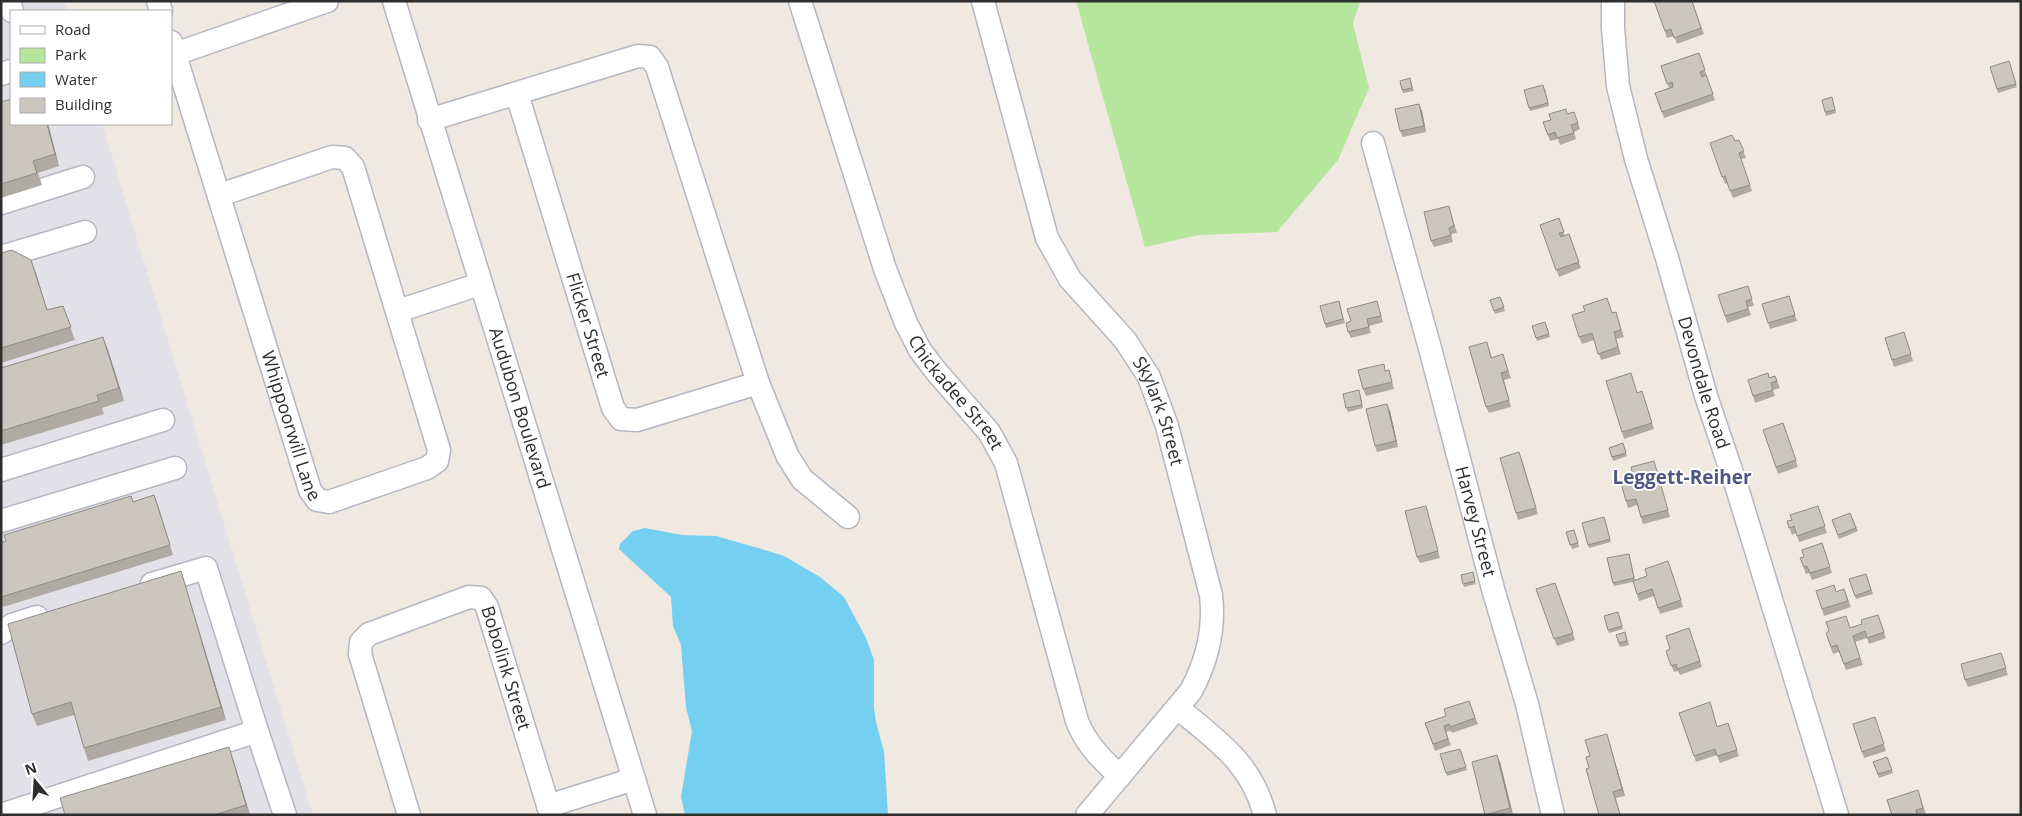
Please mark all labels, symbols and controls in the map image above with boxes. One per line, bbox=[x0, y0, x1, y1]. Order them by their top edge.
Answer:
legend bbox=[10, 10, 172, 125]
text: Road bbox=[55, 19, 91, 39]
text: Park bbox=[55, 44, 86, 64]
text: Water bbox=[55, 69, 97, 89]
text: Building bbox=[55, 94, 112, 114]
street label: Flicker Street bbox=[561, 270, 616, 381]
street label: Devondale Road bbox=[1673, 313, 1736, 452]
street label: Audubon Boulevard bbox=[484, 324, 557, 491]
street label: Chickadee Street bbox=[903, 331, 1009, 454]
street label: Whippoorwill Lane bbox=[256, 348, 327, 505]
street label: Skylark Street bbox=[1128, 351, 1190, 468]
street label: Harvey Street bbox=[1450, 463, 1502, 579]
district label: Leggett-Reiher bbox=[1612, 464, 1752, 490]
street label: Bobolink Street bbox=[476, 603, 537, 733]
north arrow bbox=[10, 756, 60, 806]
text: N bbox=[22, 757, 39, 779]

